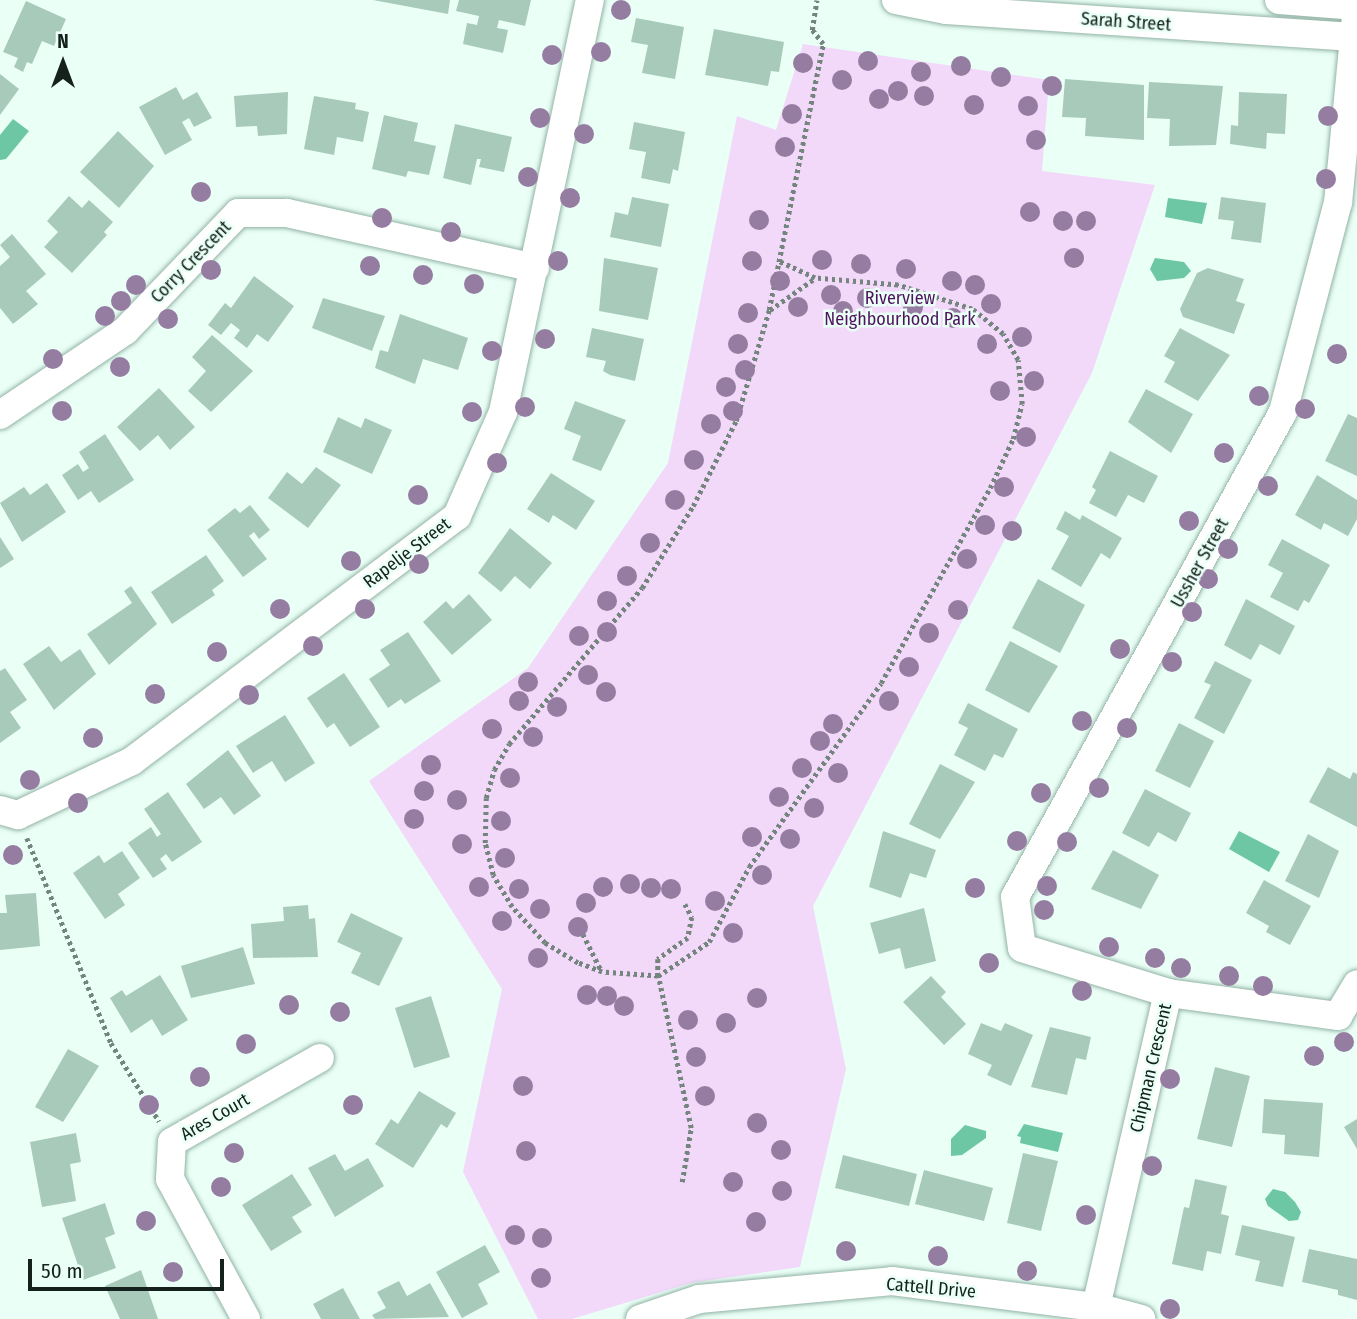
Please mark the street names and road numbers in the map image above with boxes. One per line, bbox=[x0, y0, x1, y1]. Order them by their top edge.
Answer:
street label: Sarah Street bbox=[1080, 8, 1172, 36]
street label: Corry Crescent bbox=[146, 216, 236, 308]
street label: Rapelje Street bbox=[359, 513, 455, 593]
street label: Ussher Street bbox=[1167, 515, 1233, 611]
street label: Chipman Crescent bbox=[1126, 1001, 1176, 1135]
street label: Ares Court bbox=[177, 1089, 253, 1145]
street label: Cattell Drive bbox=[885, 1273, 977, 1303]

